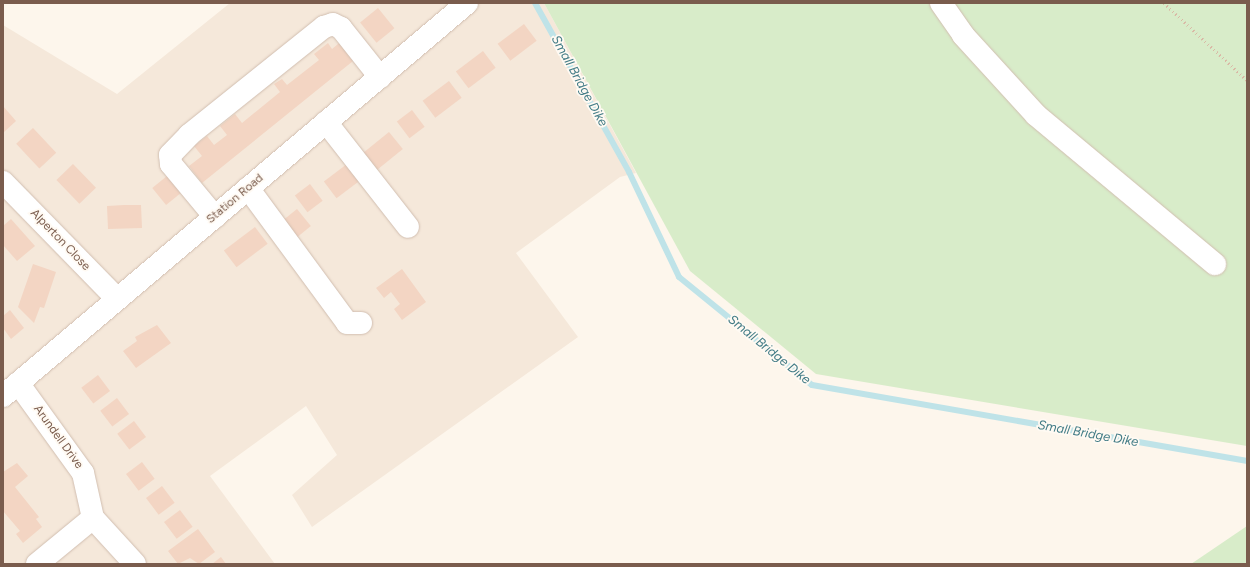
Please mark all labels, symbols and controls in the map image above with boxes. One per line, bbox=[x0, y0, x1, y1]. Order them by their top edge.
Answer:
water label: Small Bridge Dike bbox=[547, 33, 611, 129]
street label: Station Road bbox=[204, 171, 266, 227]
street label: Alperton Close bbox=[27, 206, 93, 274]
water label: Small Bridge Dike bbox=[725, 312, 813, 388]
street label: Arundell Drive bbox=[30, 402, 86, 472]
water label: Small Bridge Dike bbox=[1036, 417, 1140, 451]

